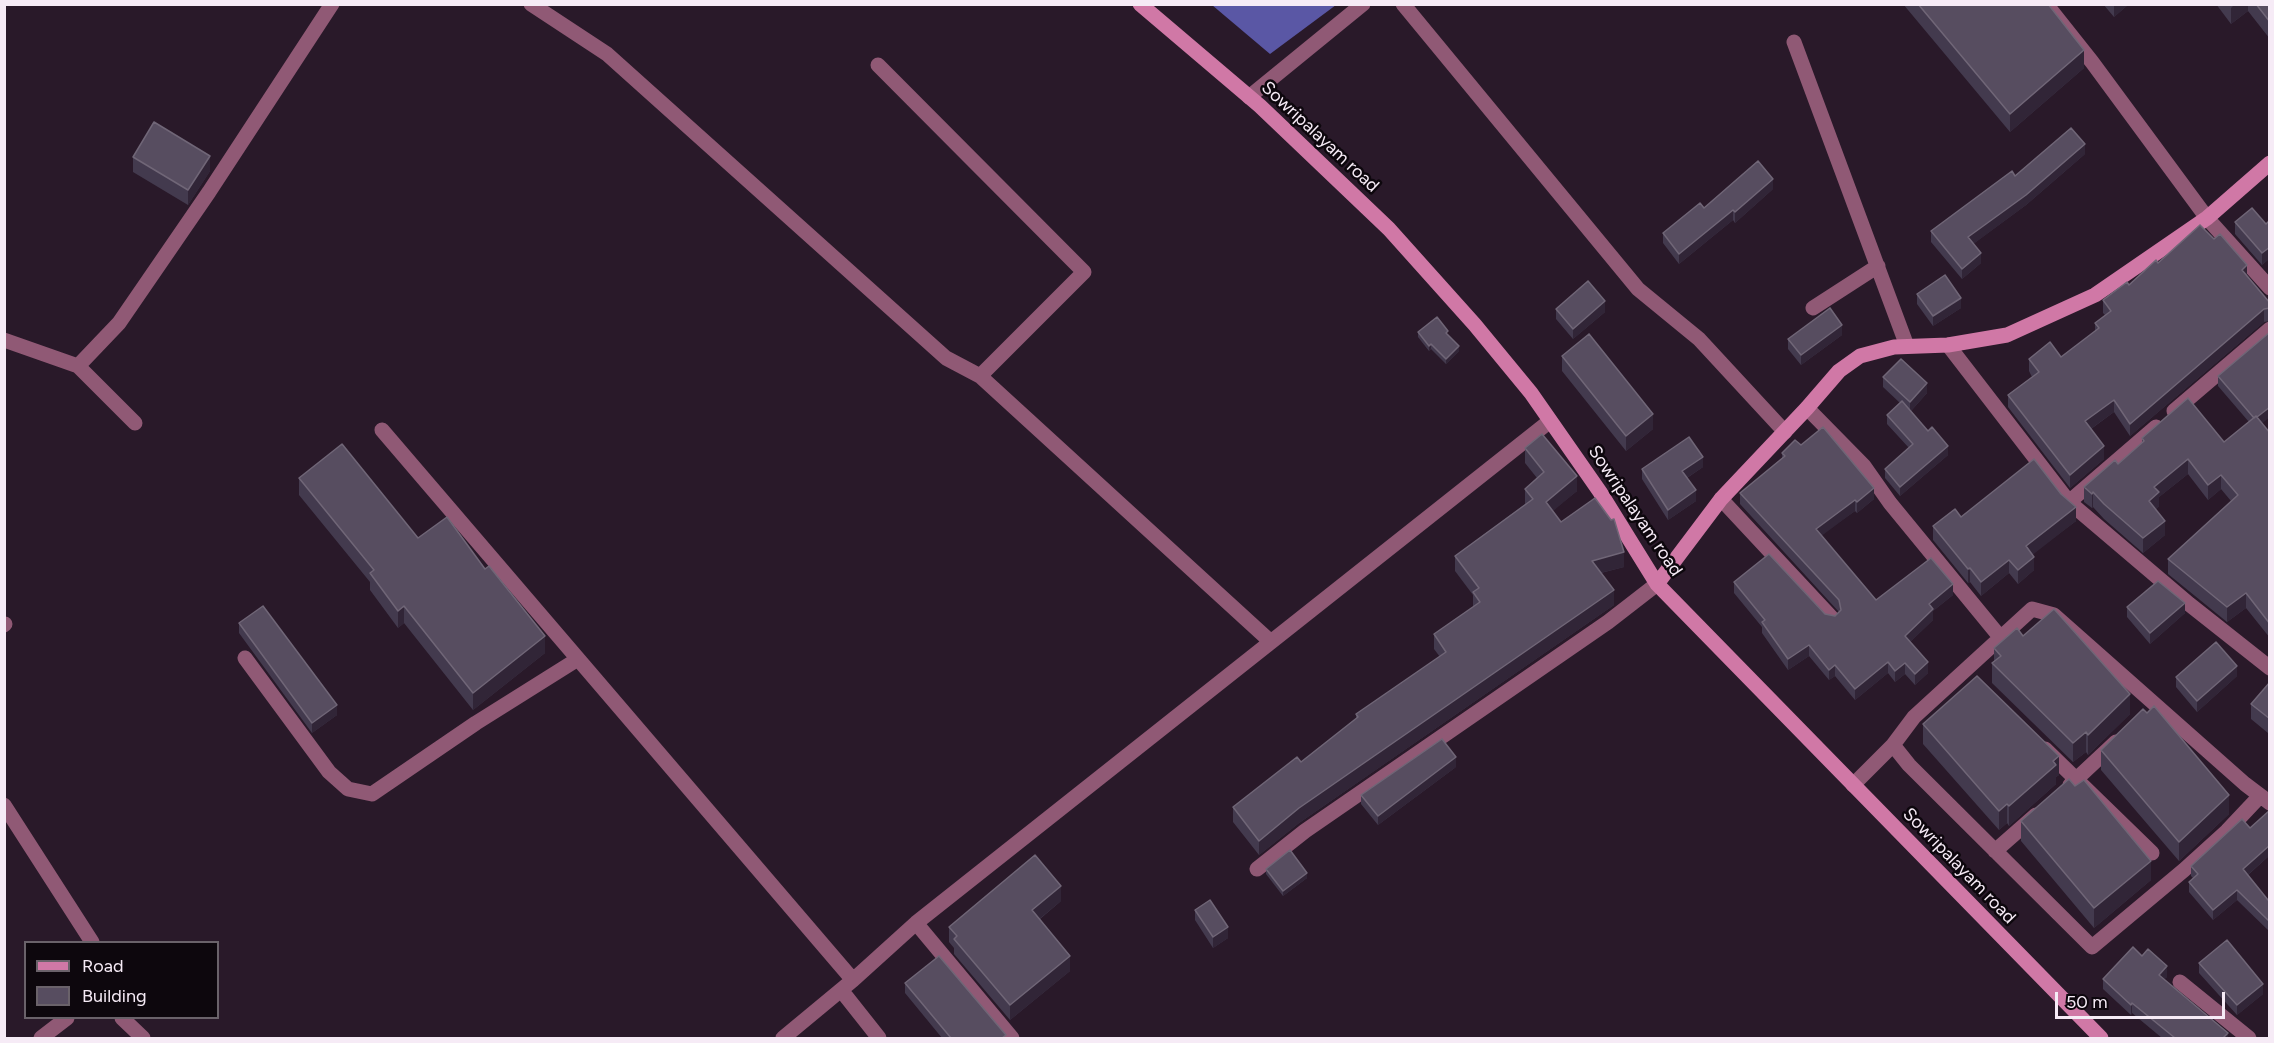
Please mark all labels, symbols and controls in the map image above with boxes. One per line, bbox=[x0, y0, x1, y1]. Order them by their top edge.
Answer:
street label: Sowripalayam road bbox=[1257, 77, 1383, 197]
street label: Sowripalayam road bbox=[1583, 442, 1687, 580]
street label: Sowripalayam road bbox=[1898, 804, 2020, 928]
legend bbox=[24, 941, 219, 1019]
text: Road bbox=[82, 955, 123, 977]
scale bar bbox=[2058, 980, 2228, 1018]
text: Building bbox=[82, 985, 147, 1007]
text: 50 m bbox=[2066, 991, 2108, 1013]

